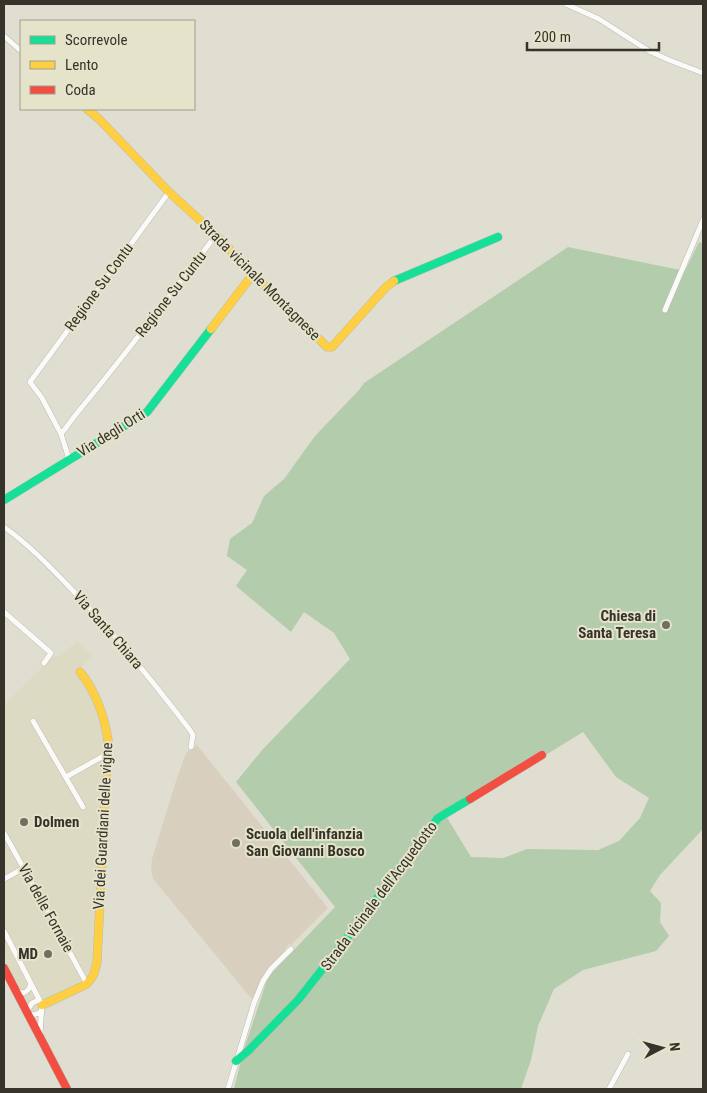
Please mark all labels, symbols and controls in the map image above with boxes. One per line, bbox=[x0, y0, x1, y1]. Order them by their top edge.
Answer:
legend bbox=[20, 20, 195, 110]
scale bar bbox=[527, 20, 660, 52]
text: 200 m bbox=[534, 28, 571, 46]
text: Scorrevole bbox=[65, 31, 127, 49]
text: Lento bbox=[65, 56, 98, 74]
text: Coda bbox=[65, 81, 96, 99]
street label: Strada vicinale Montagnese bbox=[196, 216, 324, 344]
street label: Regione Su Contu bbox=[61, 239, 137, 335]
street label: Regione Su Cuntu bbox=[132, 247, 210, 341]
street label: Via degli Orti bbox=[74, 405, 148, 461]
street label: Via Santa Chiara bbox=[69, 587, 147, 673]
place label: Chiesa di Santa Teresa bbox=[578, 607, 656, 642]
marker: Chiesa di Santa Teresa bbox=[660, 619, 672, 631]
street label: Via dei Guardiani delle vigne bbox=[90, 742, 116, 910]
place label: Dolmen bbox=[34, 813, 79, 831]
marker: Dolmen bbox=[18, 816, 30, 828]
street label: Strada vicinale dell'Acquedotto bbox=[317, 818, 441, 974]
place label: Scuola dell'infanzia San Giovanni Bosco bbox=[246, 825, 365, 860]
marker: Scuola dell'infanzia San Giovanni Bosco bbox=[230, 837, 242, 849]
street label: Via delle Fornaie bbox=[14, 861, 78, 955]
place label: MD bbox=[18, 945, 38, 963]
marker: MD bbox=[42, 948, 54, 960]
north arrow bbox=[637, 1023, 687, 1073]
text: N bbox=[667, 1042, 683, 1052]

